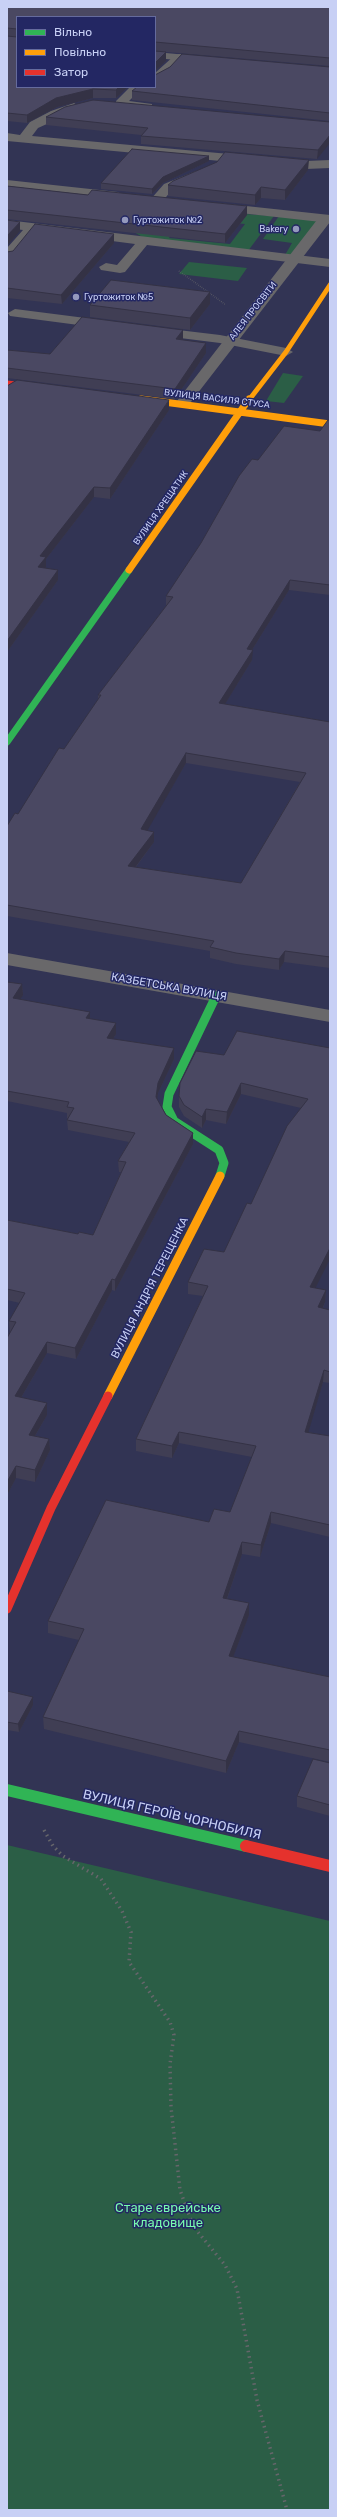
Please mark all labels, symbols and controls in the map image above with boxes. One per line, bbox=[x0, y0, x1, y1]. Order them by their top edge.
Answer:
legend bbox=[16, 16, 156, 88]
text: Вільно bbox=[54, 25, 92, 39]
text: Повільно bbox=[54, 45, 106, 59]
text: Затор bbox=[54, 65, 88, 79]
marker: Гуртожиток №2 bbox=[120, 215, 130, 225]
place label: Гуртожиток №2 bbox=[133, 215, 202, 225]
place label: Bakery bbox=[259, 224, 288, 234]
marker: Bakery bbox=[291, 224, 301, 234]
street label: АЛЕЯ ПРОСВІТИ bbox=[227, 280, 279, 342]
marker: Гуртожиток №5 bbox=[71, 292, 81, 302]
place label: Гуртожиток №5 bbox=[84, 292, 153, 302]
street label: ВУЛИЦЯ ВАСИЛЯ СТУСА bbox=[164, 387, 270, 411]
street label: ВУЛИЦЯ ХРЕЩАТИК bbox=[131, 469, 191, 547]
street label: КАЗБЕТСЬКА ВУЛИЦЯ bbox=[110, 970, 228, 1004]
street label: ВУЛИЦЯ АНДРІЯ ТЕРЕЩЕНКА bbox=[109, 1215, 191, 1361]
street label: ВУЛИЦЯ ГЕРОЇВ ЧОРНОБИЛЯ bbox=[81, 1787, 263, 1843]
park label: Старе єврейське кладовище bbox=[115, 2200, 221, 2231]

